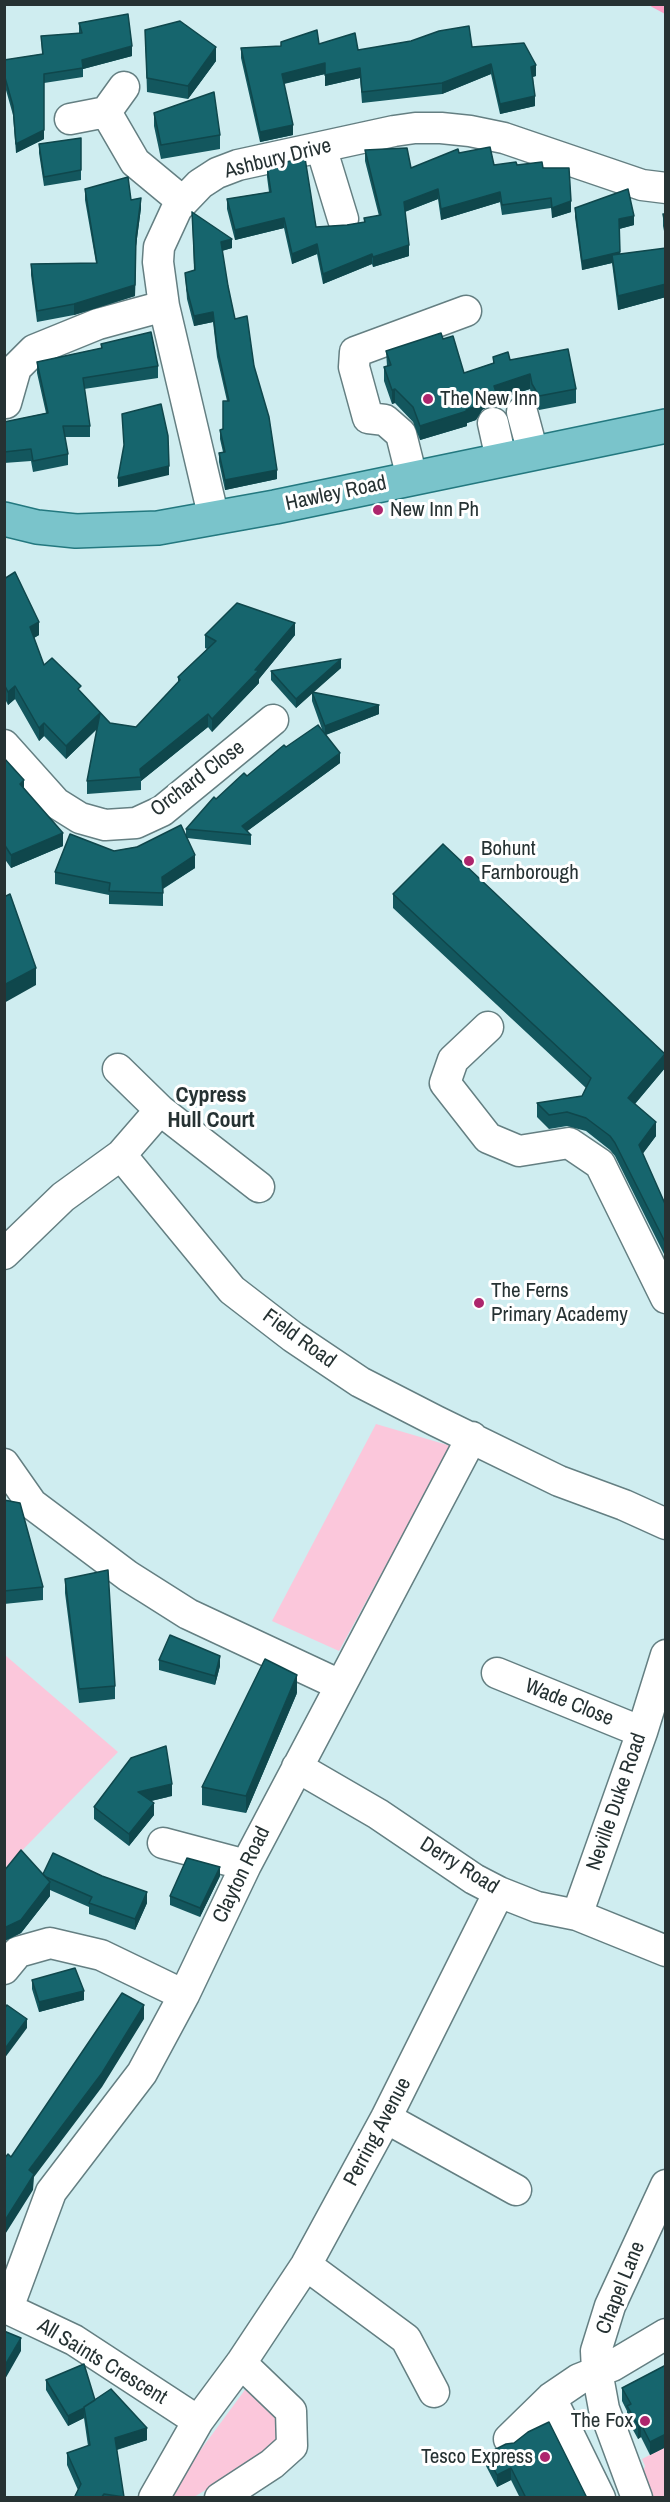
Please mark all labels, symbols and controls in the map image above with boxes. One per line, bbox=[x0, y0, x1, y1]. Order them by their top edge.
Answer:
street label: Ashbury Drive bbox=[222, 134, 334, 184]
place label: The New Inn bbox=[440, 386, 538, 412]
marker: The New Inn bbox=[421, 392, 435, 406]
street label: Hawley Road bbox=[283, 471, 389, 517]
place label: New Inn Ph bbox=[390, 497, 479, 523]
marker: New Inn Ph bbox=[371, 503, 385, 517]
street label: Orchard Close bbox=[146, 736, 250, 822]
place label: Bohunt Farnborough bbox=[481, 836, 579, 886]
marker: Bohunt Farnborough bbox=[462, 854, 476, 868]
district label: Cypress Hull Court bbox=[167, 1083, 255, 1134]
place label: The Ferns Primary Academy bbox=[491, 1278, 628, 1328]
marker: The Ferns Primary Academy bbox=[472, 1296, 486, 1310]
street label: Field Road bbox=[258, 1304, 340, 1374]
street label: Wade Close bbox=[521, 1674, 617, 1732]
street label: Neville Duke Road bbox=[582, 1730, 652, 1874]
street label: Clayton Road bbox=[208, 1823, 276, 1927]
street label: Derry Road bbox=[415, 1832, 503, 1900]
street label: Perring Avenue bbox=[339, 2073, 417, 2191]
street label: Chapel Lane bbox=[591, 2238, 651, 2338]
street label: All Saints Crescent bbox=[33, 2313, 171, 2411]
place label: The Fox bbox=[571, 2408, 633, 2434]
marker: The Fox bbox=[638, 2414, 652, 2428]
place label: Tesco Express bbox=[421, 2444, 533, 2470]
marker: Tesco Express bbox=[538, 2450, 552, 2464]

